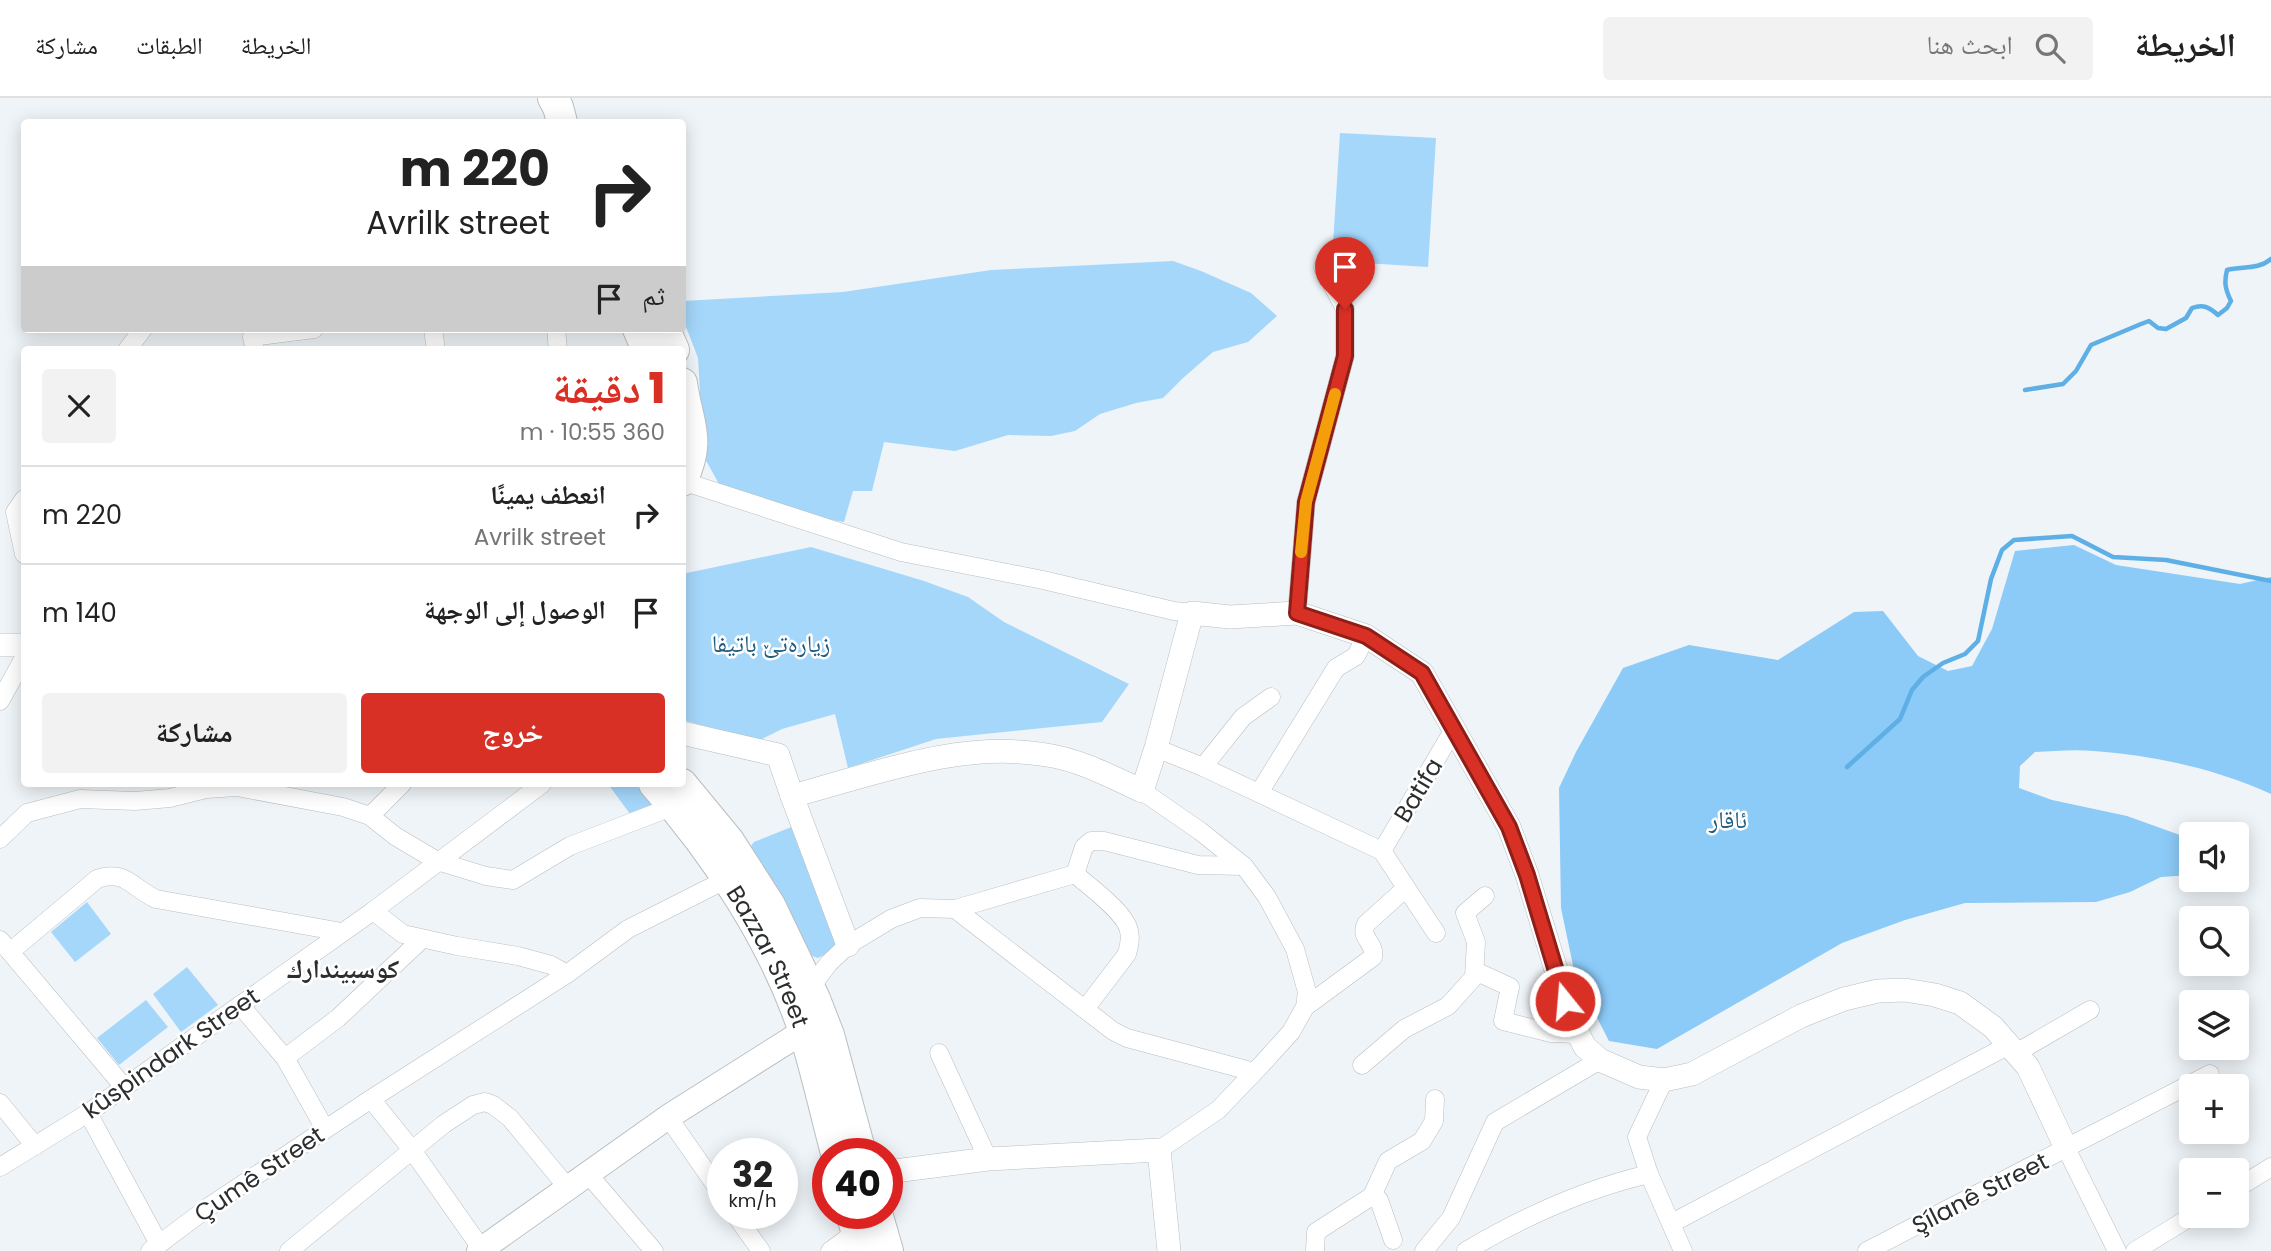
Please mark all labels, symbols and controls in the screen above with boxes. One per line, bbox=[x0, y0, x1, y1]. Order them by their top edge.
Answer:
search box bbox=[1603, 17, 2093, 80]
text: الخريطة bbox=[2135, 21, 2236, 68]
text: ابحث هنا bbox=[1927, 27, 2013, 63]
text: مشاركة bbox=[35, 29, 98, 62]
text: الطبقات bbox=[136, 29, 203, 62]
text: الخريطة bbox=[241, 29, 311, 62]
icon: search bbox=[2031, 29, 2069, 67]
text: 220 m bbox=[400, 135, 550, 203]
icon: right bbox=[574, 147, 665, 238]
text: Avrilk street bbox=[366, 200, 550, 245]
pin bbox=[1315, 237, 1375, 309]
icon: arrive bbox=[1326, 248, 1364, 286]
text: ثم bbox=[642, 278, 665, 314]
icon: arrive bbox=[590, 280, 628, 318]
text: 1 دقيقة bbox=[553, 359, 665, 418]
button: close bbox=[42, 369, 116, 443]
text: 360 m · 10:55 bbox=[520, 416, 665, 448]
text: انعطف يمينًا bbox=[490, 477, 606, 513]
icon: right bbox=[627, 496, 665, 534]
text: 220 m bbox=[42, 497, 122, 533]
text: Avrilk street bbox=[474, 521, 606, 553]
text: الوصول إلى الوجهة bbox=[424, 592, 606, 628]
icon: arrive bbox=[627, 594, 665, 632]
text: 140 m bbox=[42, 595, 117, 631]
park label: زياره‌تێ باتيفا bbox=[712, 627, 830, 660]
button: مشاركة bbox=[42, 693, 347, 773]
button: خروج bbox=[361, 693, 665, 773]
street label: Batifa bbox=[1386, 752, 1450, 828]
park label: ئاقار bbox=[1708, 803, 1747, 836]
map controls bbox=[2179, 822, 2249, 1228]
button: sound bbox=[2179, 822, 2249, 892]
street label: Bazzar Street bbox=[719, 879, 818, 1032]
button: search bbox=[2179, 906, 2249, 976]
district label: كوسبيندارك bbox=[287, 951, 400, 987]
position arrow bbox=[1528, 964, 1602, 1038]
street label: kûspindark Street bbox=[76, 980, 266, 1126]
button: layers bbox=[2179, 990, 2249, 1060]
button: + bbox=[2179, 1074, 2249, 1144]
street label: Çumê Street bbox=[188, 1118, 330, 1230]
speed limit sign: 40 bbox=[812, 1138, 903, 1229]
street label: Şílanê Street bbox=[1906, 1144, 2054, 1242]
text: 32 bbox=[732, 1150, 773, 1199]
button: − bbox=[2179, 1158, 2249, 1228]
text: km/h bbox=[729, 1188, 776, 1213]

